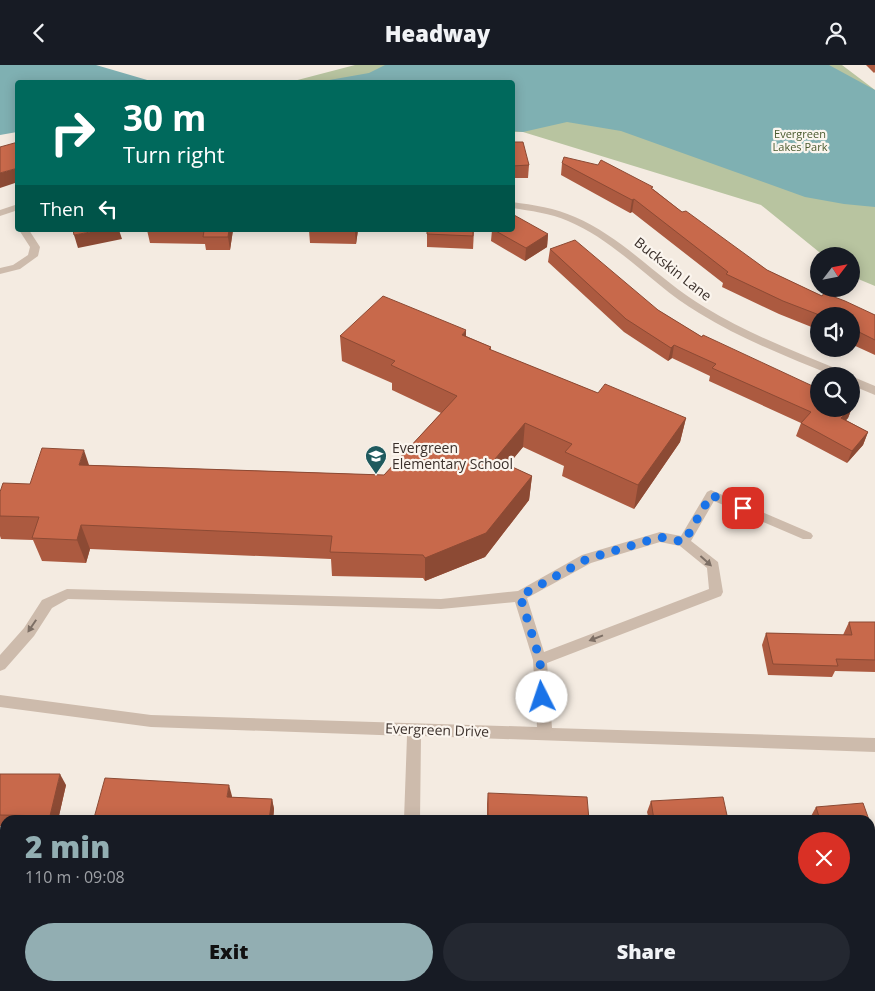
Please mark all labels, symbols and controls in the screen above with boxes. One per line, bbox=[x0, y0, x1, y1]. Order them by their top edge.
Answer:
text: Headway bbox=[385, 18, 490, 48]
icon: back bbox=[25, 19, 53, 47]
icon: person bbox=[822, 19, 850, 47]
text: 30 m bbox=[123, 94, 206, 141]
icon: right bbox=[40, 100, 105, 165]
park label: Evergreen Lakes Park bbox=[773, 126, 828, 154]
text: Turn right bbox=[123, 139, 225, 169]
icon: left bbox=[94, 195, 122, 223]
text: Then bbox=[40, 196, 84, 222]
street label: Buckskin Lane bbox=[631, 232, 716, 305]
north arrow bbox=[810, 247, 860, 297]
map controls bbox=[810, 247, 860, 417]
button: sound bbox=[810, 307, 860, 357]
button: search bbox=[810, 367, 860, 417]
place label: Evergreen Elementary School bbox=[392, 438, 513, 473]
school or university icon: Evergreen Elementary School bbox=[364, 444, 388, 475]
pin bbox=[722, 487, 764, 529]
icon: arrive bbox=[729, 494, 757, 522]
one-way arrow bbox=[700, 555, 712, 567]
one-way arrow bbox=[27, 619, 37, 633]
one-way arrow bbox=[588, 634, 603, 642]
position arrow bbox=[515, 670, 567, 722]
street label: Evergreen Drive bbox=[385, 718, 489, 741]
text: 2 min bbox=[25, 826, 110, 867]
button: close bbox=[798, 832, 850, 884]
text: 110 m · 09:08 bbox=[25, 866, 125, 888]
button: Exit bbox=[25, 923, 433, 981]
button: Share bbox=[443, 923, 850, 981]

